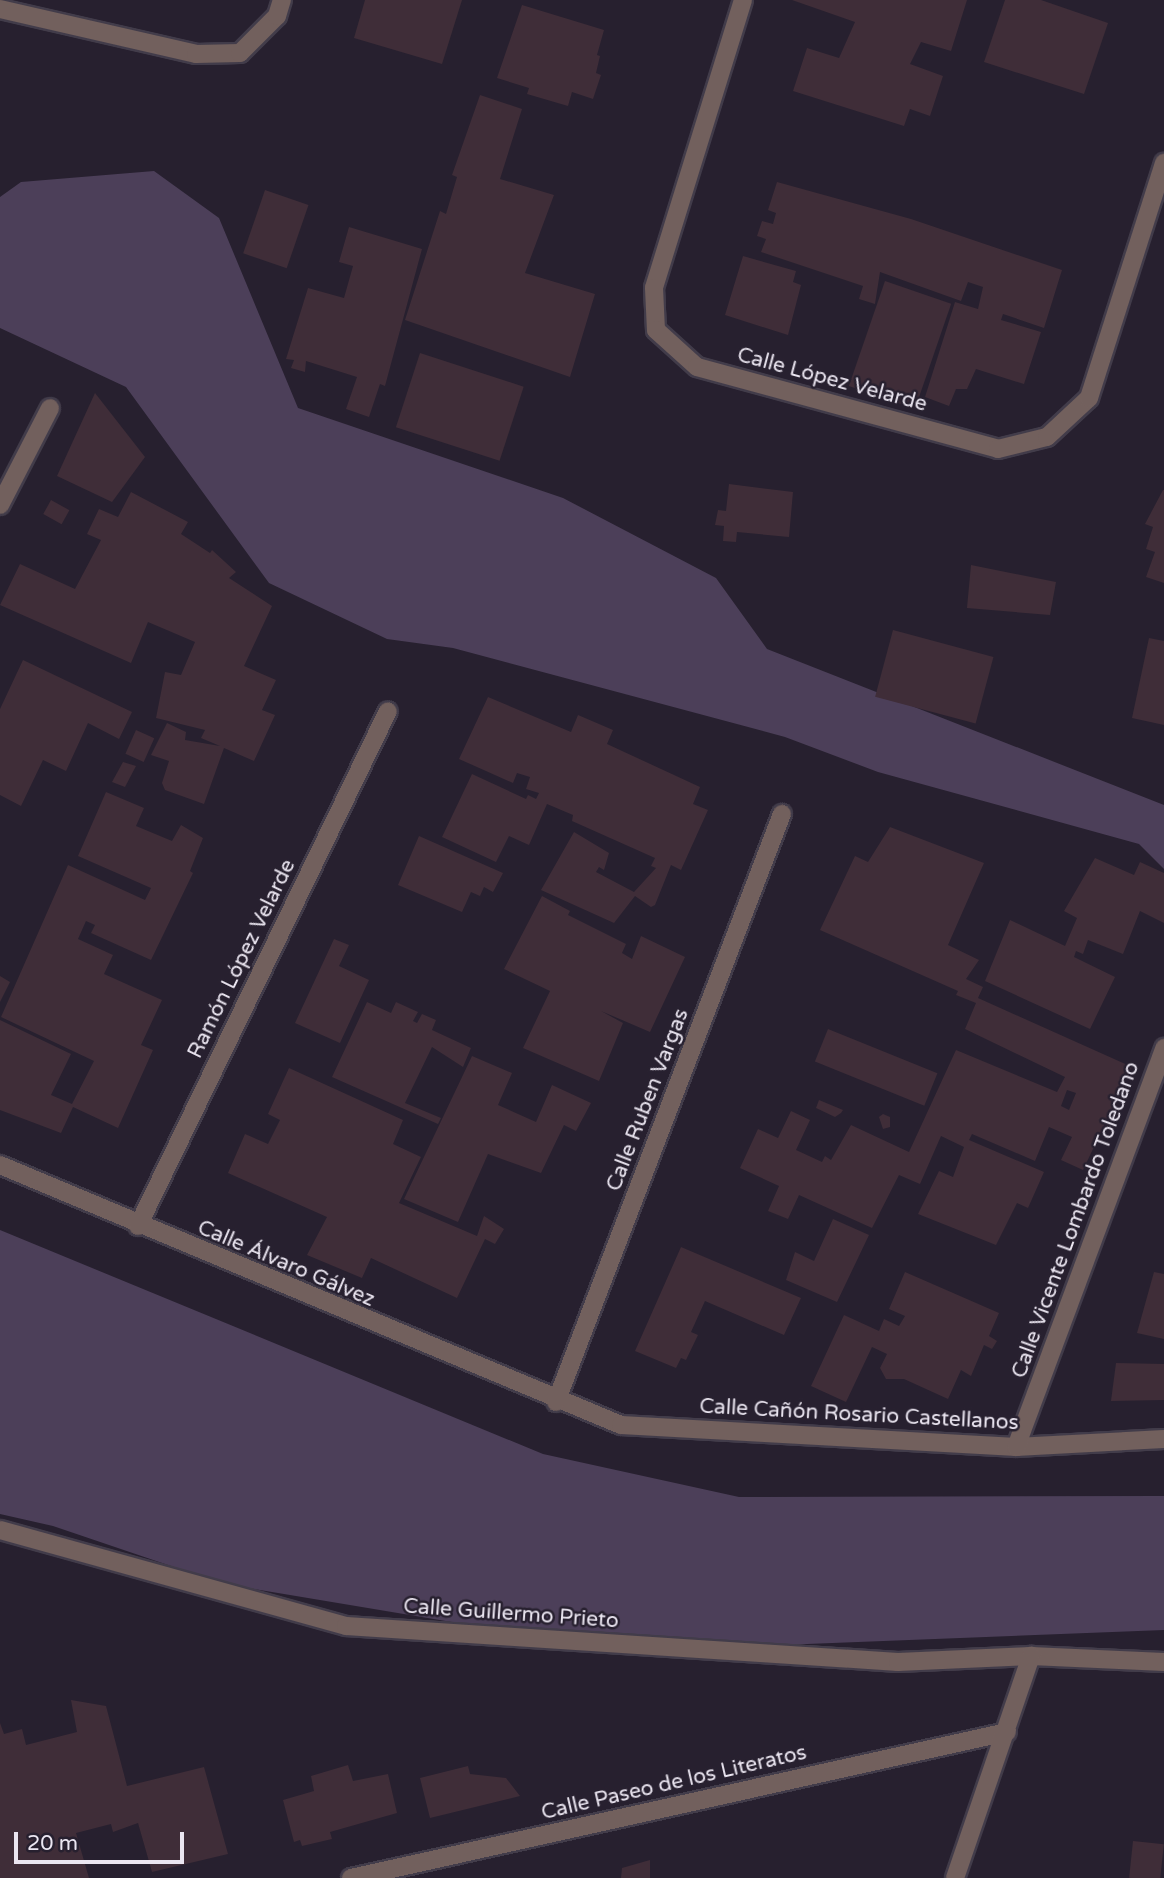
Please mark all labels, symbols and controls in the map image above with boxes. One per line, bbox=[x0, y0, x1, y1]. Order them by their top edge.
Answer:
street label: Calle López Velarde bbox=[734, 343, 930, 417]
street label: Ramón López Velarde bbox=[183, 855, 301, 1063]
street label: Calle Ruben Vargas bbox=[602, 1005, 694, 1195]
street label: Calle Vicente Lombardo Toledano bbox=[1007, 1058, 1145, 1382]
street label: Calle Álvaro Gálvez bbox=[194, 1215, 378, 1313]
street label: Calle Cañón Rosario Castellanos bbox=[699, 1394, 1019, 1436]
street label: Calle Guillermo Prieto bbox=[403, 1594, 619, 1634]
street label: Calle Paseo de los Literatos bbox=[539, 1740, 809, 1826]
scale bar bbox=[18, 1818, 187, 1862]
text: 20 m bbox=[27, 1831, 78, 1856]

